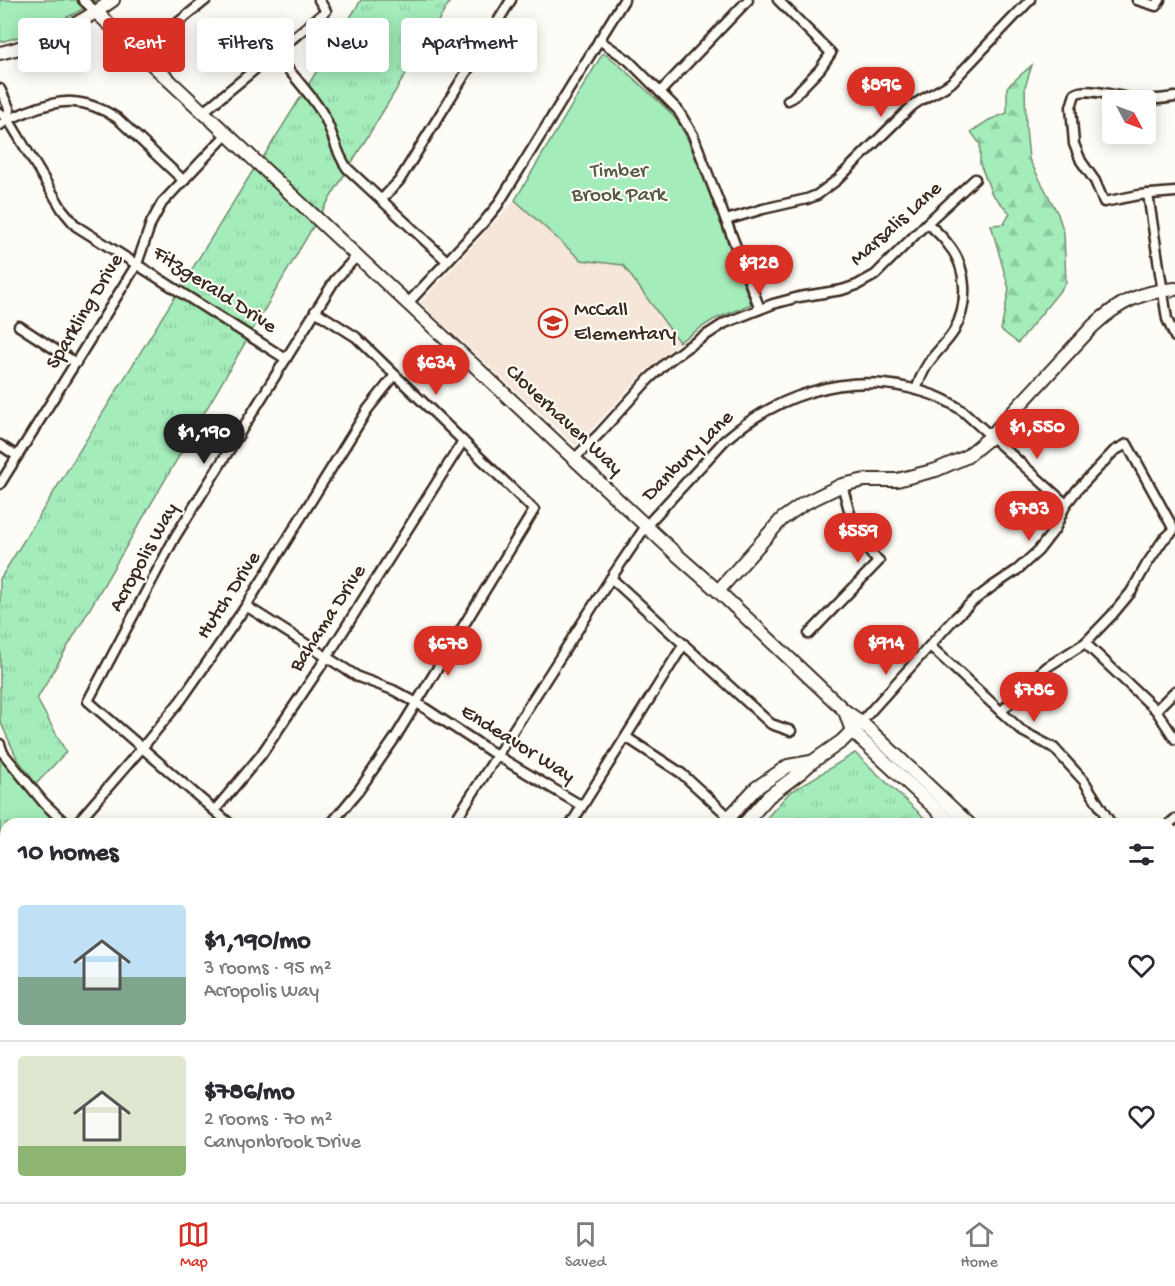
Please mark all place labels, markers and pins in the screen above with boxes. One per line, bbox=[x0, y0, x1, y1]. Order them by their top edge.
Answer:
pin: $896 bbox=[845, 67, 917, 118]
pin: $928 bbox=[723, 245, 795, 296]
place label: McCall Elementary bbox=[574, 299, 676, 348]
school or university icon: McCall Elementary bbox=[537, 307, 569, 339]
pin: $634 bbox=[400, 345, 472, 396]
pin: $1,550 bbox=[988, 409, 1086, 460]
pin: $1,190 bbox=[155, 414, 253, 465]
pin: $783 bbox=[993, 491, 1065, 542]
pin: $559 bbox=[822, 513, 894, 564]
pin: $914 bbox=[850, 625, 922, 676]
pin: $678 bbox=[412, 626, 484, 677]
pin: $786 bbox=[998, 672, 1070, 723]

